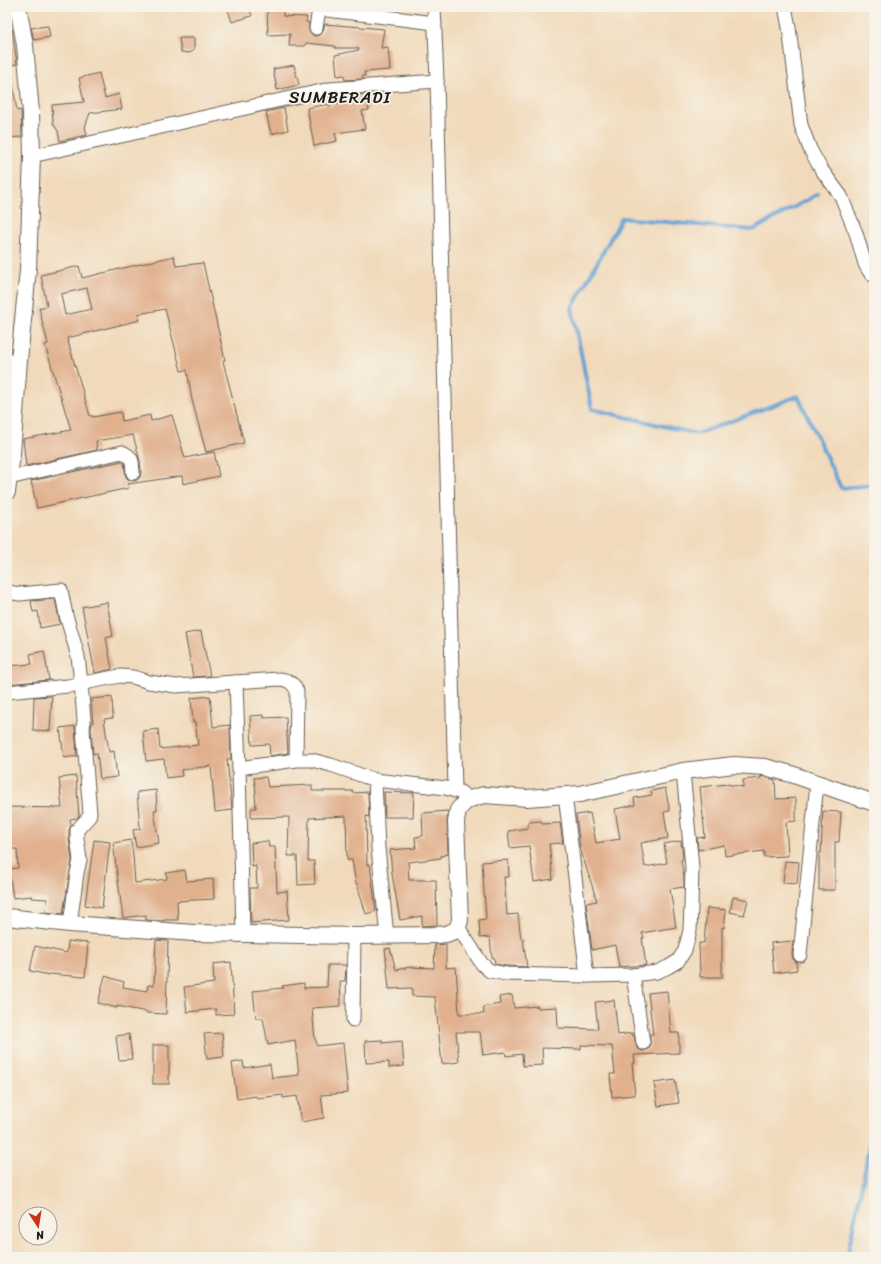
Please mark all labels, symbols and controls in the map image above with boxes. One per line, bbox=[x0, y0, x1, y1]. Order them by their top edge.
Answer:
district label: SUMBERADI bbox=[289, 82, 392, 112]
north arrow bbox=[18, 1206, 58, 1246]
text: N bbox=[34, 1225, 47, 1245]

